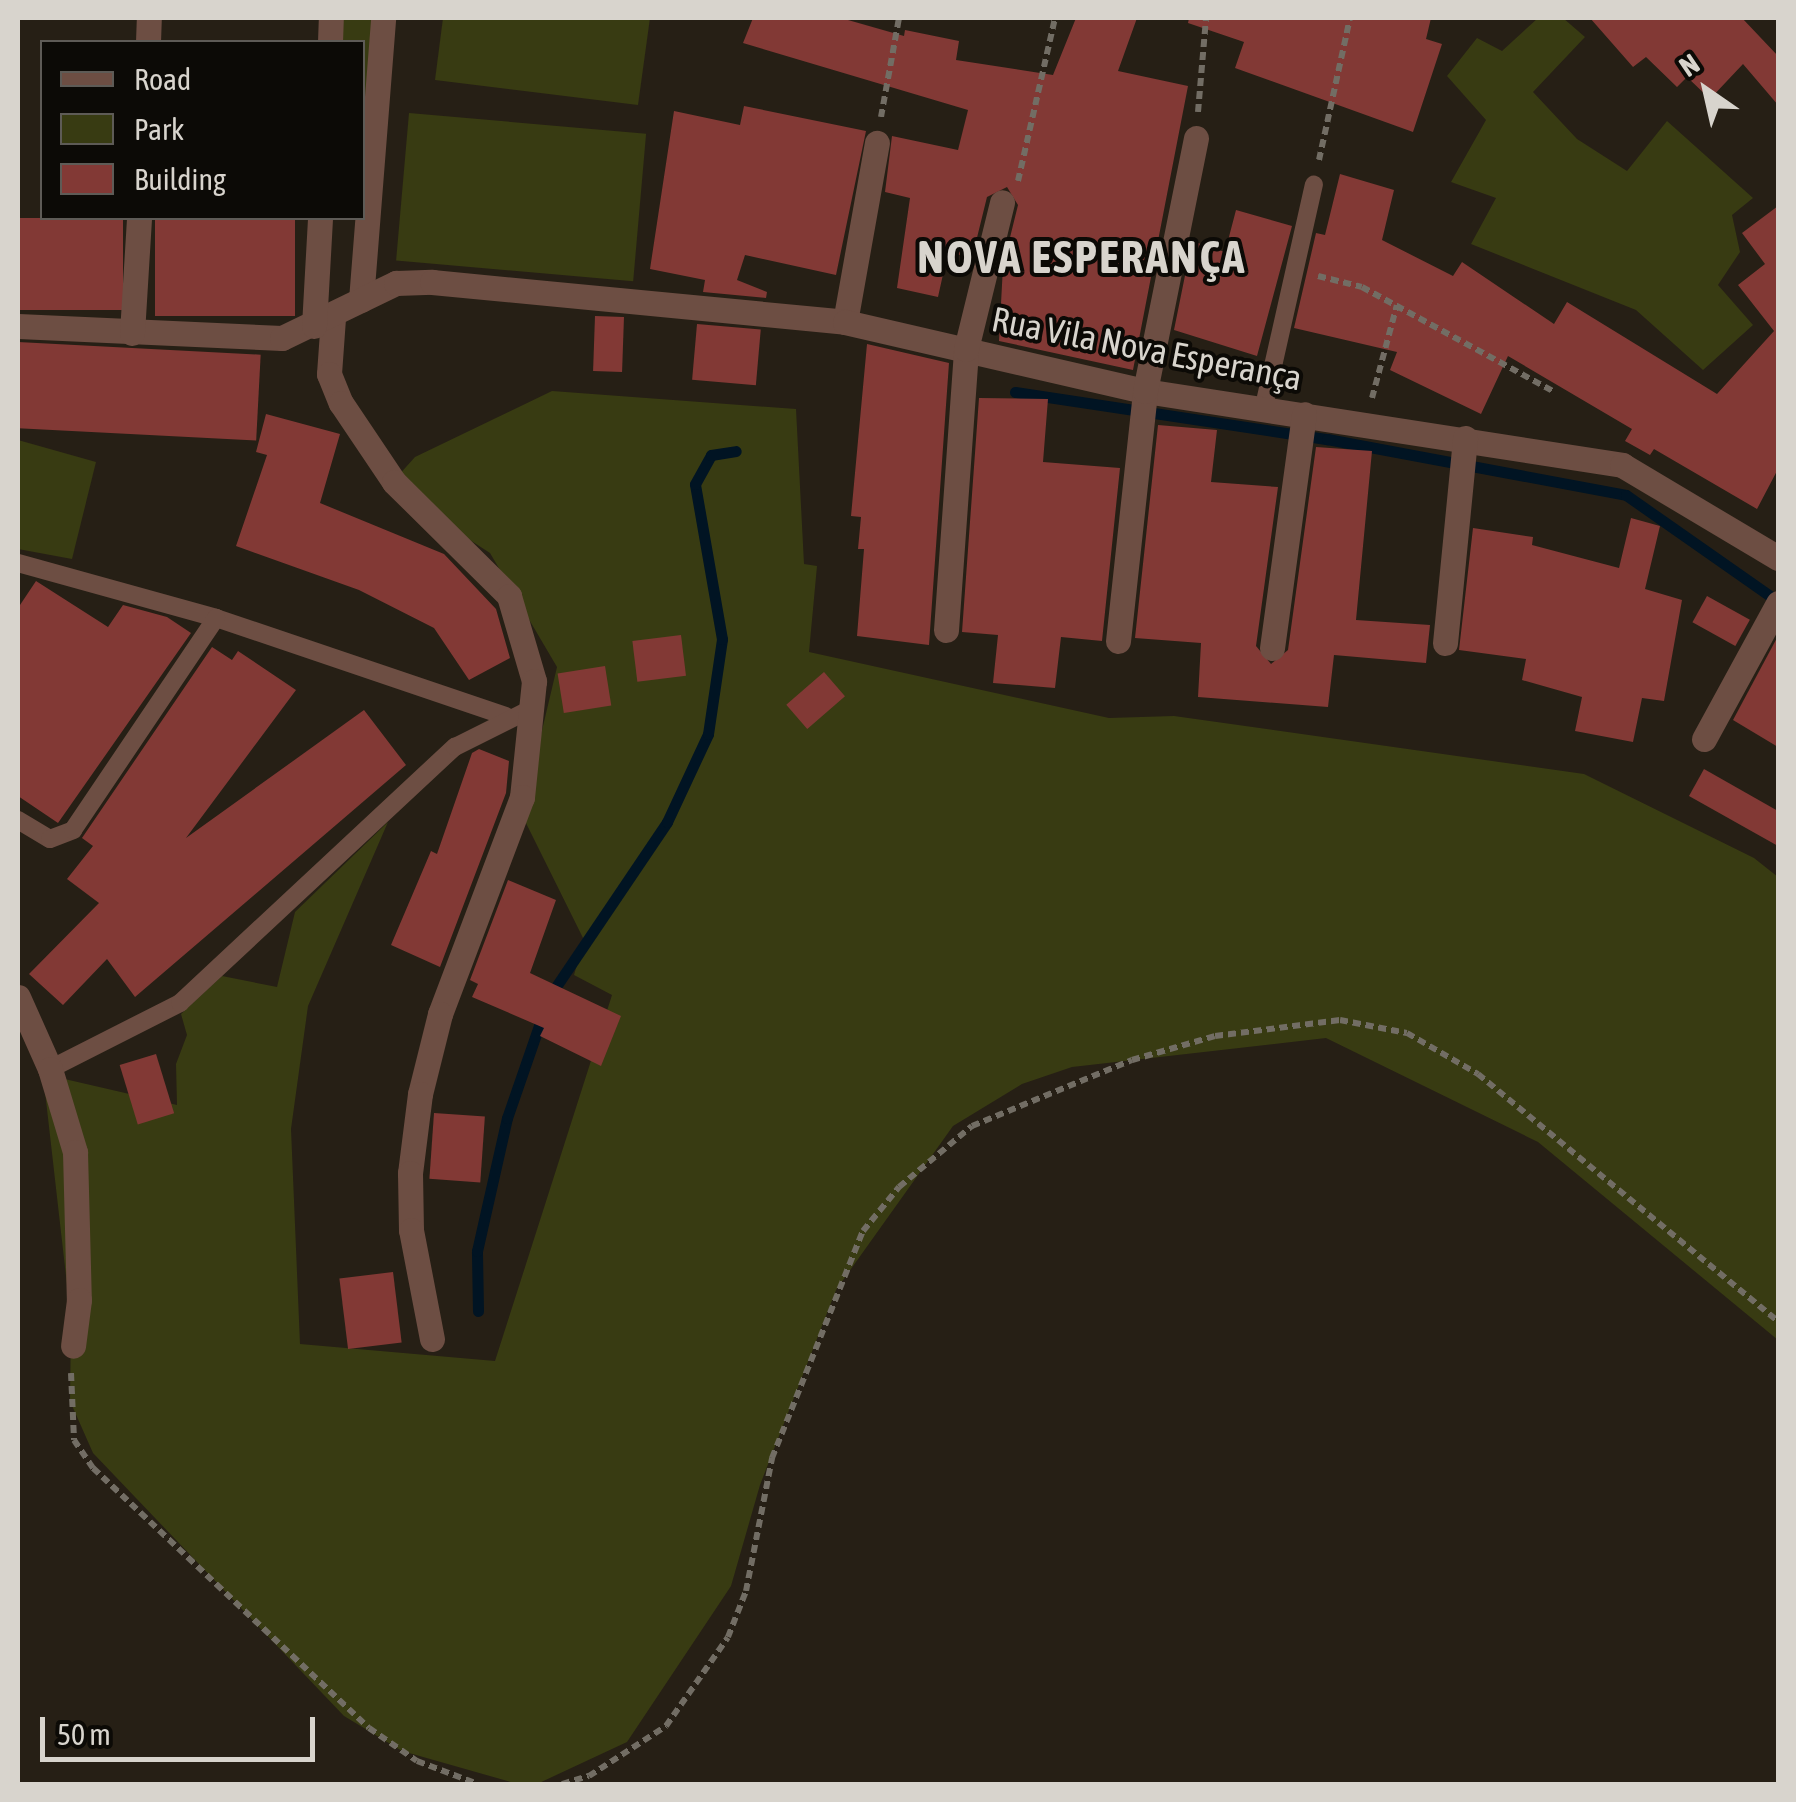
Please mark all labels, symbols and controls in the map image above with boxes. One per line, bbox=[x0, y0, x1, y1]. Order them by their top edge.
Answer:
legend bbox=[40, 40, 365, 220]
north arrow bbox=[1656, 40, 1756, 140]
text: N bbox=[1673, 47, 1705, 83]
text: Road bbox=[134, 62, 191, 96]
text: Park bbox=[134, 112, 184, 146]
text: Building bbox=[134, 162, 226, 196]
district label: NOVA ESPERANÇA bbox=[917, 231, 1247, 285]
street label: Rua Vila Nova Esperança bbox=[989, 297, 1305, 399]
scale bar bbox=[45, 1697, 320, 1759]
text: 50 m bbox=[57, 1717, 111, 1751]

